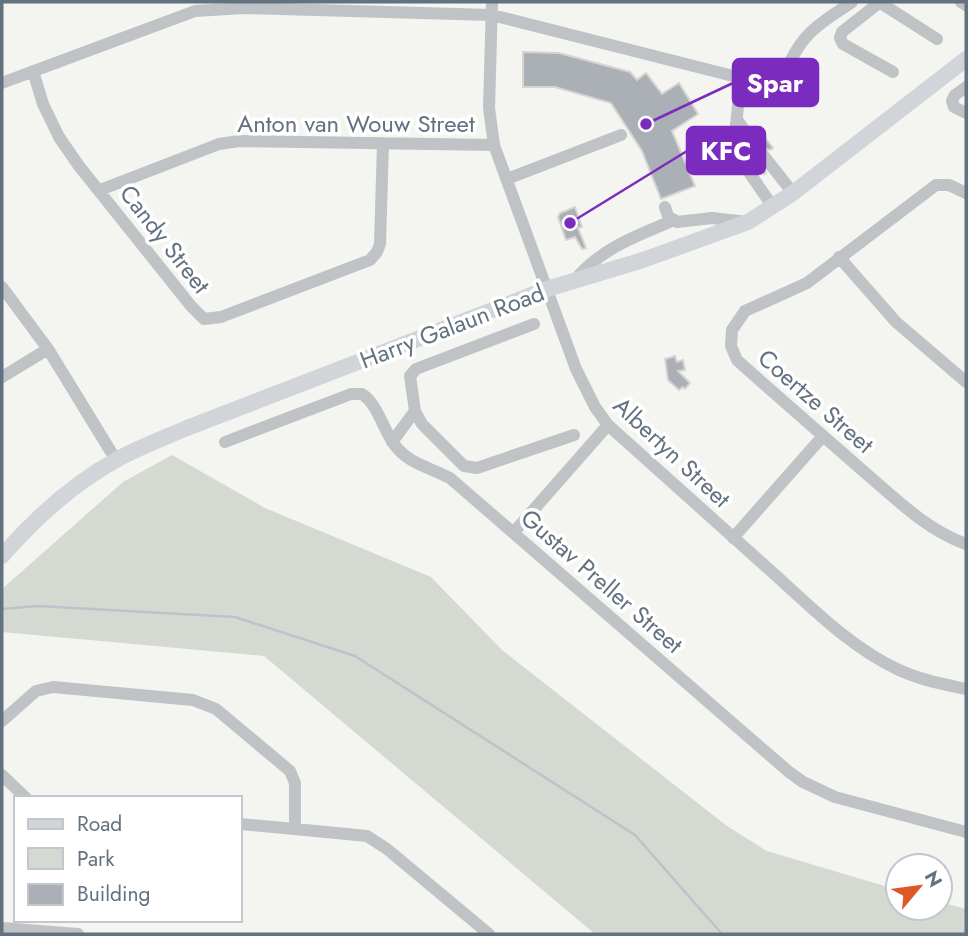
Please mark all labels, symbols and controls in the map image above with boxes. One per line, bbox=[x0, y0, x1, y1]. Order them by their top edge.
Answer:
callout: Spar bbox=[733, 59, 818, 106]
text: Spar bbox=[747, 64, 804, 102]
street label: Anton van Wouw Street bbox=[237, 106, 475, 141]
callout: KFC bbox=[687, 127, 765, 174]
text: KFC bbox=[701, 132, 751, 170]
street label: Candy Street bbox=[111, 177, 219, 301]
street label: Harry Galaun Road bbox=[355, 275, 549, 377]
street label: Coertze Street bbox=[750, 341, 882, 461]
street label: Albertyn Street bbox=[606, 388, 739, 516]
street label: Gustav Preller Street bbox=[513, 501, 691, 662]
legend bbox=[14, 796, 242, 922]
text: Road bbox=[77, 809, 122, 839]
text: Park bbox=[77, 844, 115, 874]
north arrow bbox=[884, 852, 954, 922]
text: N bbox=[918, 866, 949, 892]
text: Building bbox=[77, 879, 150, 909]

